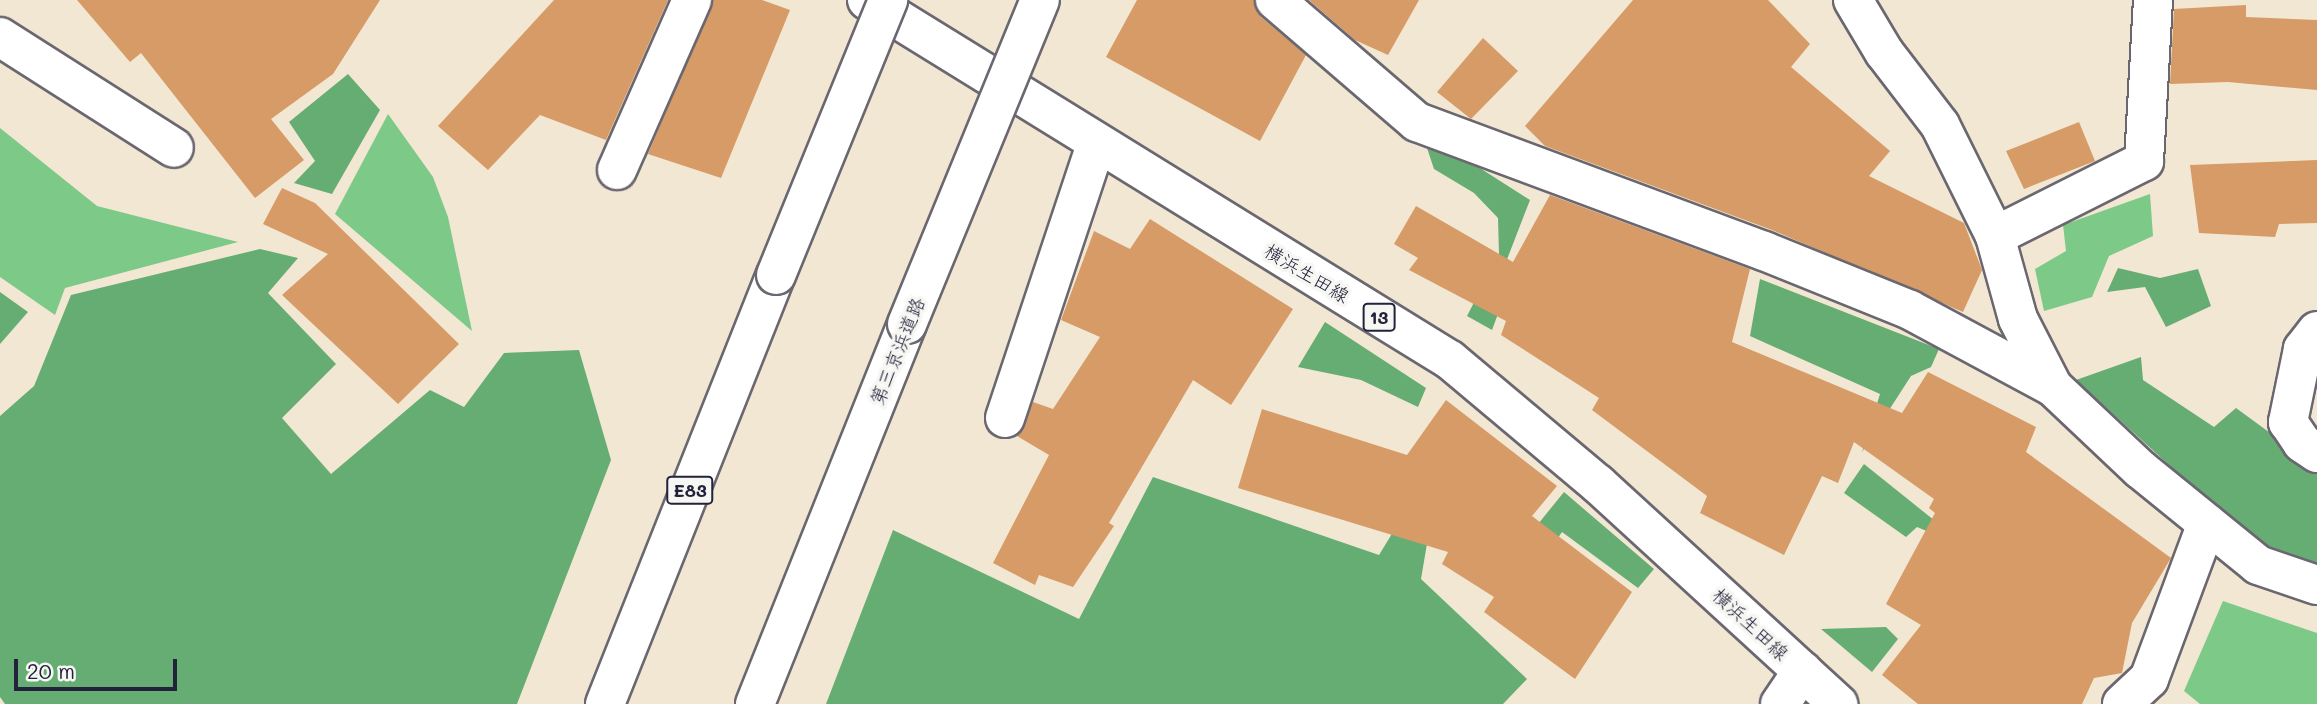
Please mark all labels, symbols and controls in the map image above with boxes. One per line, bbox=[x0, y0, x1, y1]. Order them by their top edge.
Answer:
street label: 横浜生田線 bbox=[1260, 239, 1354, 307]
street label: 第三京浜道路 bbox=[865, 294, 929, 408]
road number: 13 bbox=[1362, 302, 1396, 332]
road number: E83 bbox=[666, 476, 714, 504]
street label: 横浜生田線 bbox=[1708, 583, 1794, 665]
scale bar bbox=[18, 644, 180, 688]
text: 20 m bbox=[27, 657, 75, 684]

